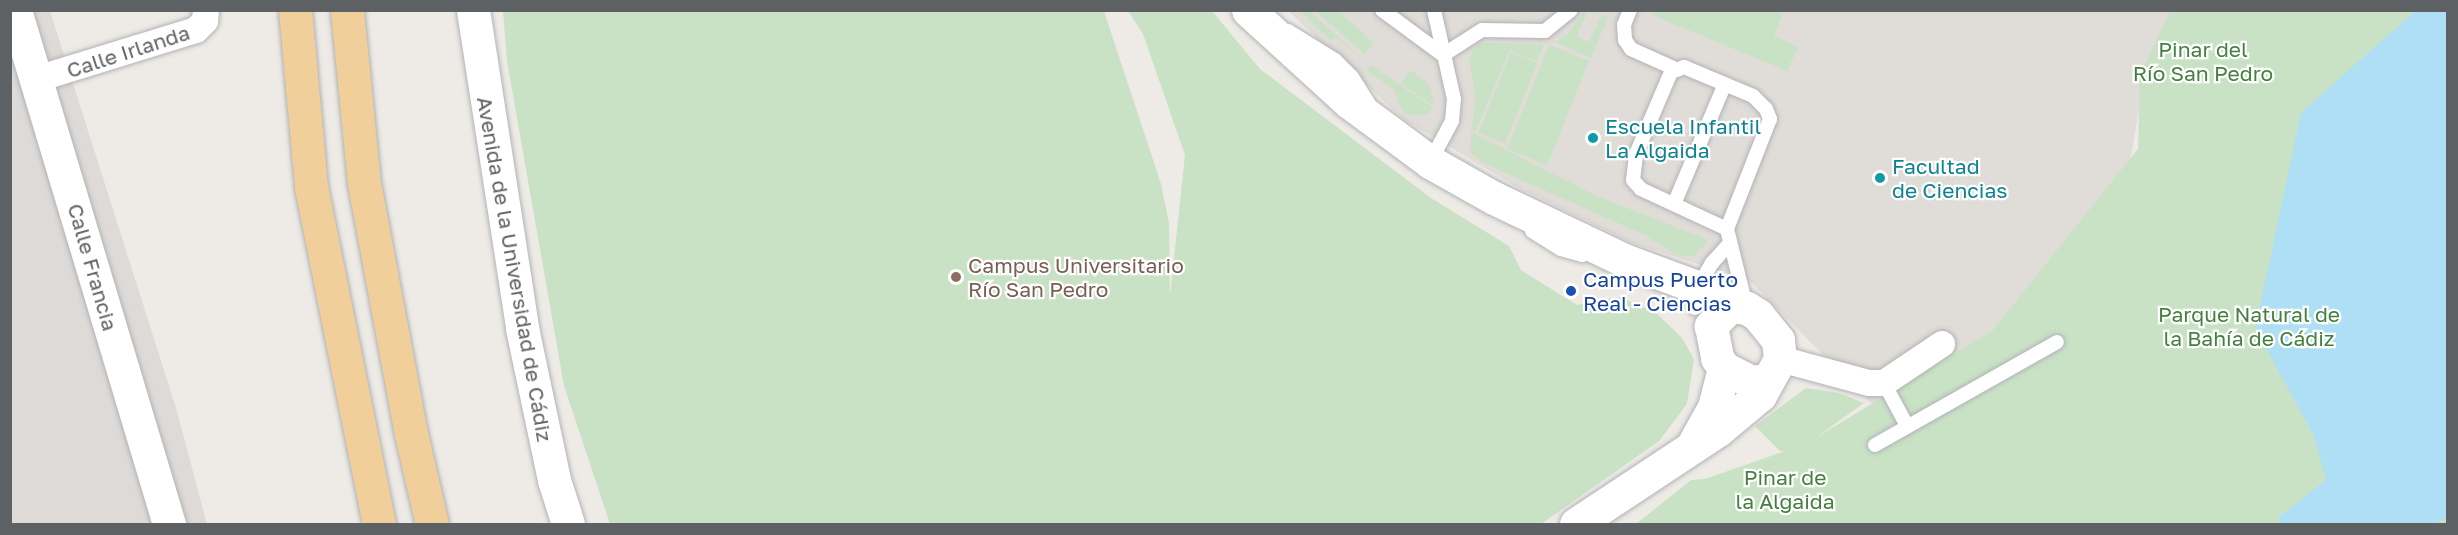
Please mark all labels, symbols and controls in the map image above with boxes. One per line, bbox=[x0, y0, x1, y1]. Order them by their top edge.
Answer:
street label: Calle Irlanda bbox=[63, 19, 193, 83]
park label: Pinar del Río San Pedro bbox=[2133, 36, 2273, 86]
street label: Avenida de la Universidad de Cádiz bbox=[472, 94, 558, 444]
place label: Escuela Infantil La Algaida bbox=[1605, 113, 1761, 163]
marker: Escuela Infantil La Algaida bbox=[1586, 131, 1600, 145]
place label: Facultad de Ciencias bbox=[1892, 153, 2007, 203]
marker: Facultad de Ciencias bbox=[1873, 171, 1887, 185]
street label: Calle Francia bbox=[63, 201, 123, 333]
place label: Campus Universitario Río San Pedro bbox=[968, 252, 1184, 302]
place label: Campus Puerto Real - Ciencias bbox=[1583, 266, 1738, 316]
marker: Campus Universitario Río San Pedro bbox=[949, 270, 963, 284]
marker: Campus Puerto Real - Ciencias bbox=[1564, 284, 1578, 298]
park label: Parque Natural de la Bahía de Cádiz bbox=[2158, 301, 2340, 351]
park label: Pinar de la Algaida bbox=[1735, 464, 1835, 514]

